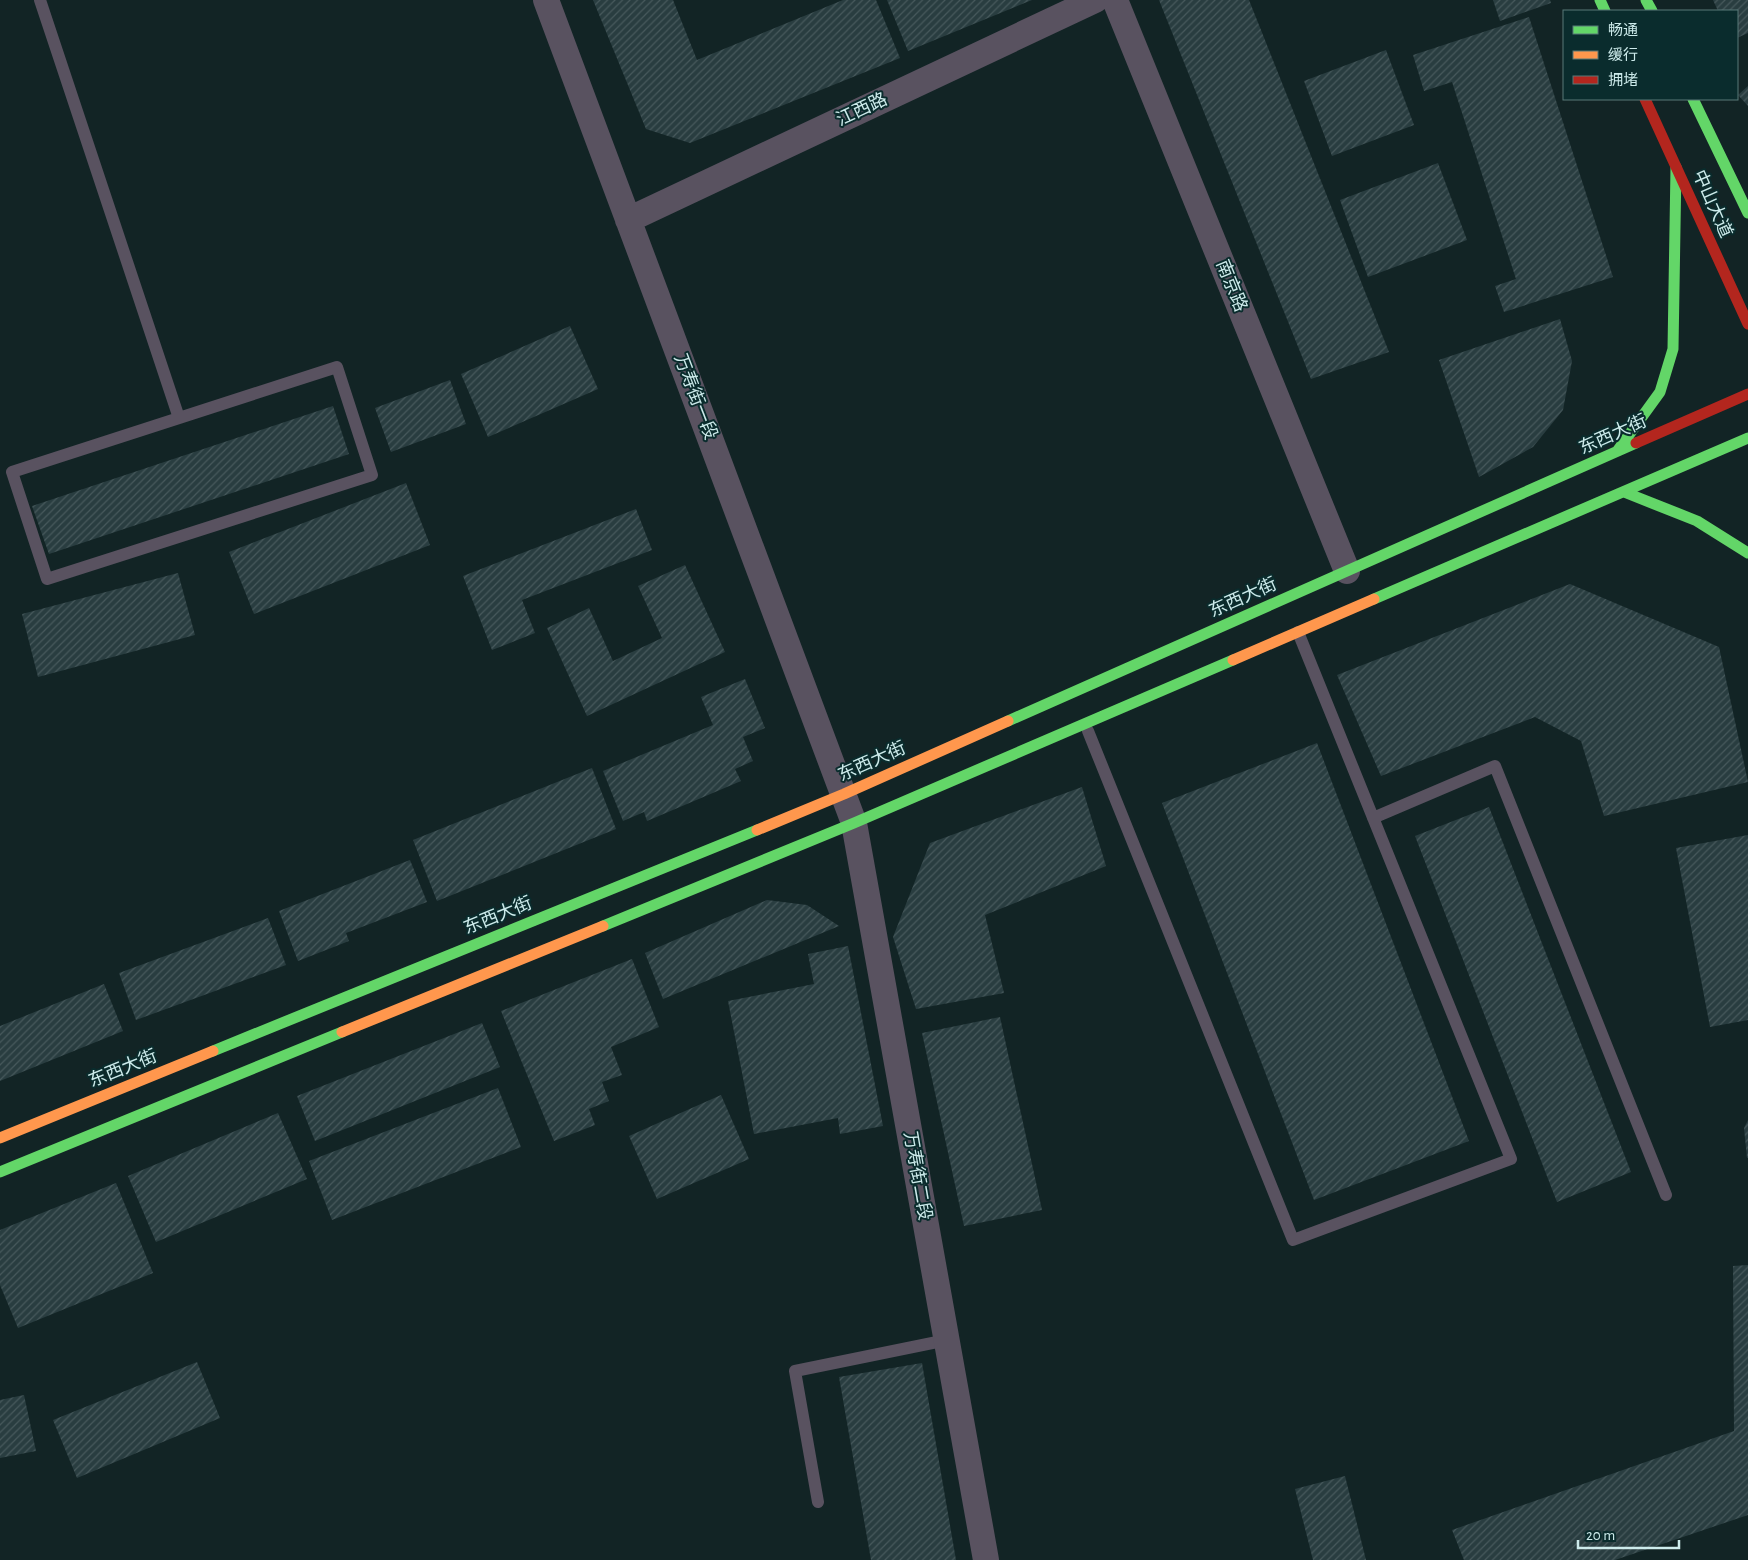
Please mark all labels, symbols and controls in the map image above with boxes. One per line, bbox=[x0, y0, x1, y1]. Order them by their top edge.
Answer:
legend bbox=[1563, 10, 1738, 100]
text: 畅通 bbox=[1608, 22, 1638, 38]
text: 缓行 bbox=[1608, 47, 1638, 63]
text: 拥堵 bbox=[1608, 72, 1638, 88]
street label: 江西路 bbox=[833, 89, 890, 130]
street label: 中山大道 bbox=[1689, 167, 1737, 241]
street label: 南京路 bbox=[1213, 257, 1251, 314]
street label: 万寿街一段 bbox=[670, 351, 721, 442]
street label: 东西大街 bbox=[1576, 410, 1650, 458]
street label: 东西大街 bbox=[1206, 573, 1280, 621]
street label: 东西大街 bbox=[835, 737, 909, 785]
street label: 东西大街 bbox=[461, 892, 535, 938]
street label: 东西大街 bbox=[86, 1045, 160, 1091]
street label: 万寿街二段 bbox=[900, 1130, 936, 1222]
scale bar bbox=[1578, 1518, 1679, 1550]
text: 20 m bbox=[1586, 1528, 1615, 1543]

